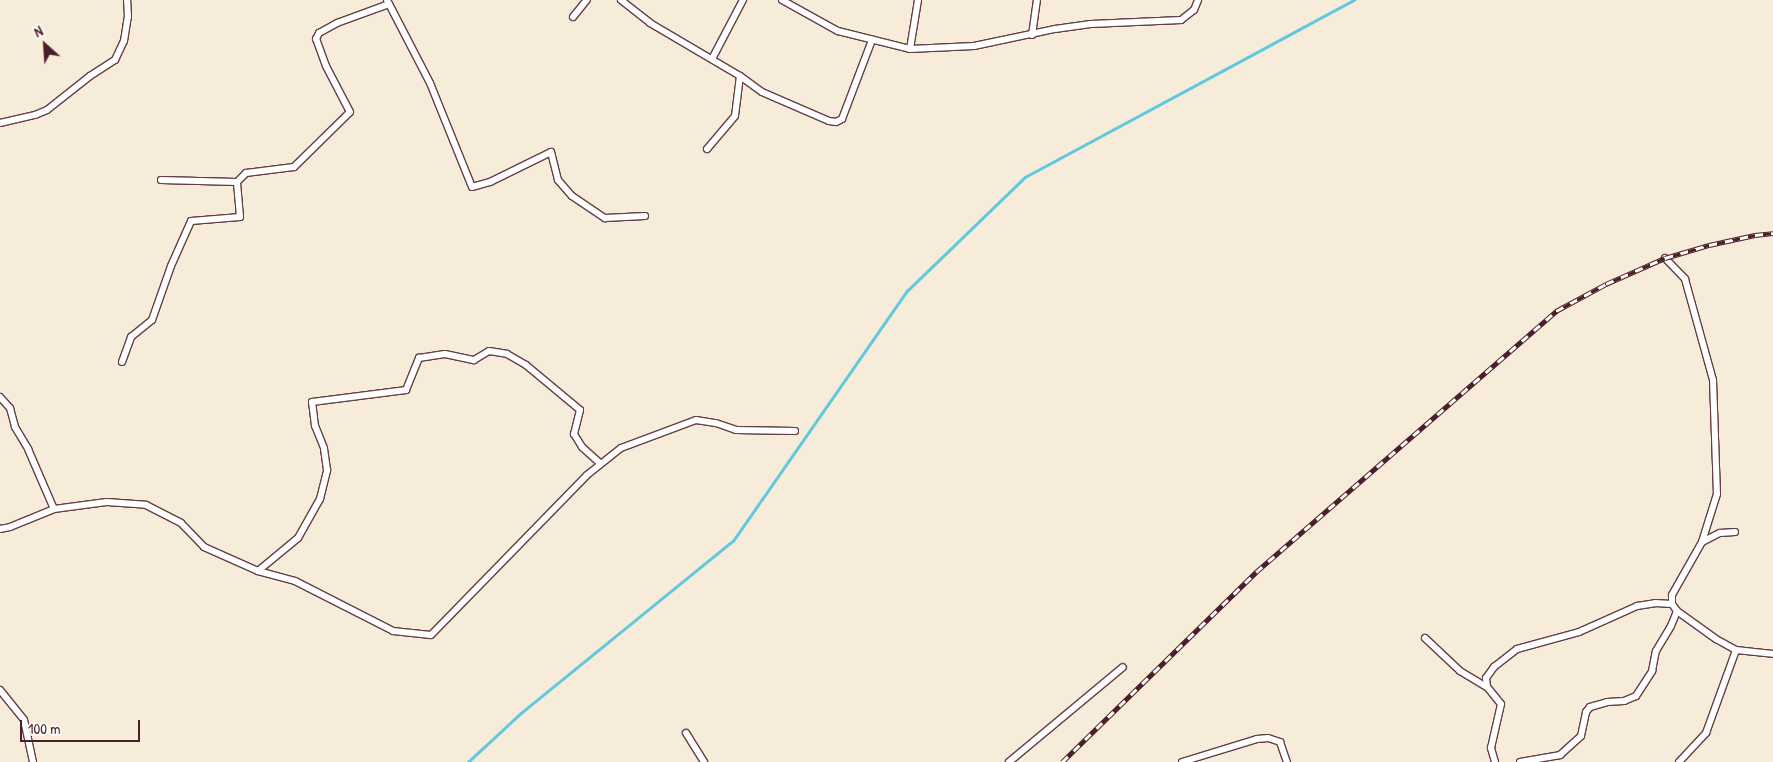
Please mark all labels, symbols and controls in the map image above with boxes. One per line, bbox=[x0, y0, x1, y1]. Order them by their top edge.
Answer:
north arrow bbox=[20, 20, 70, 70]
text: N bbox=[31, 21, 46, 41]
scale bar bbox=[22, 710, 142, 742]
text: 100 m bbox=[28, 718, 61, 739]

